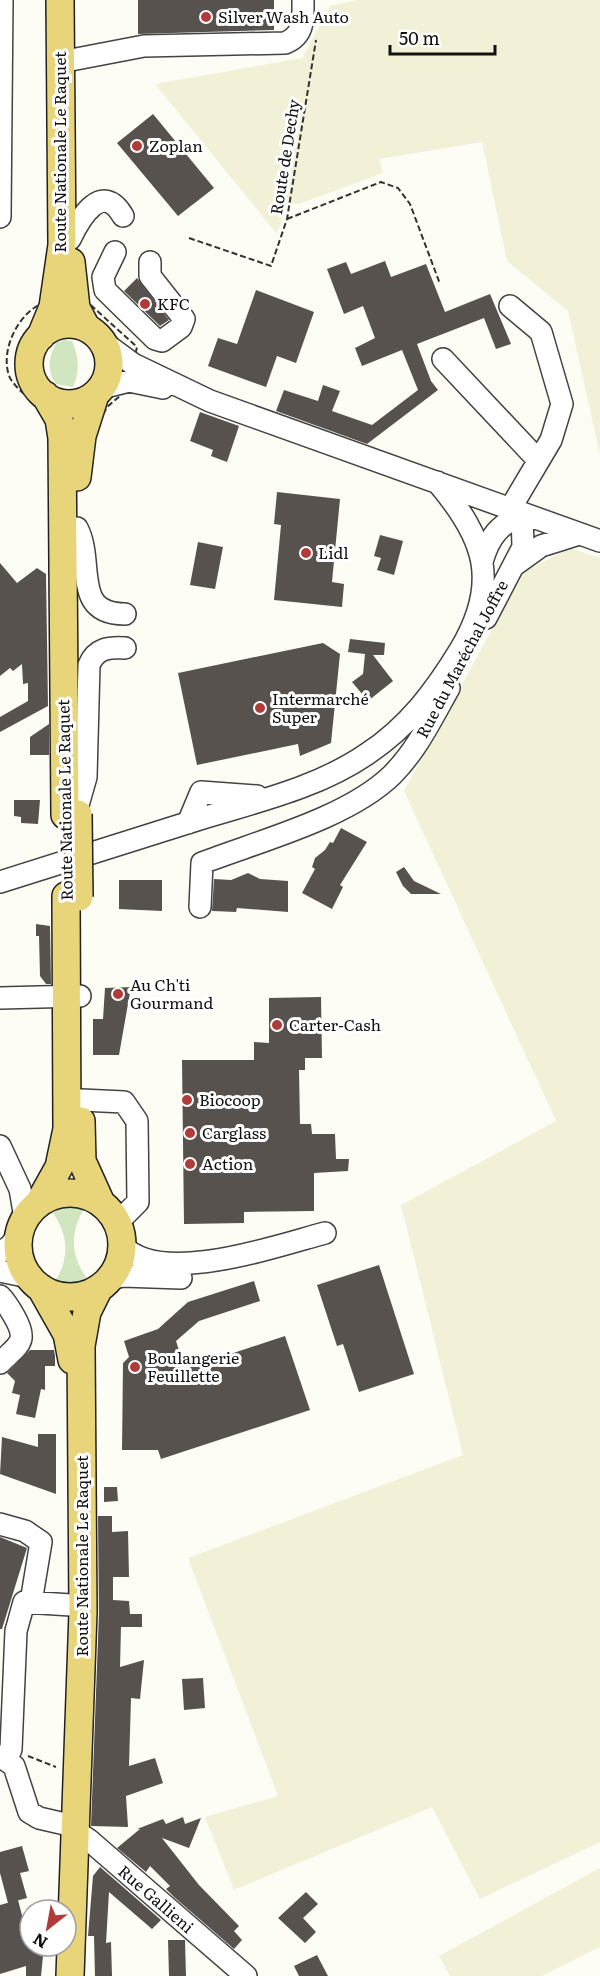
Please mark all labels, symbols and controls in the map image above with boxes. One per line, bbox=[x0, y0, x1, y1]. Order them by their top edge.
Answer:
place label: Silver Wash Auto bbox=[218, 4, 349, 28]
marker: Silver Wash Auto bbox=[199, 10, 213, 24]
scale bar bbox=[390, 18, 495, 56]
text: 50 m bbox=[399, 24, 440, 51]
street label: Route Nationale Le Raquet bbox=[47, 51, 71, 253]
street label: Route de Dechy bbox=[263, 97, 305, 216]
place label: Zoplan bbox=[149, 133, 203, 157]
marker: Zoplan bbox=[130, 139, 144, 153]
place label: KFC bbox=[157, 291, 190, 315]
marker: KFC bbox=[138, 297, 152, 311]
place label: Lidl bbox=[318, 540, 349, 564]
marker: Lidl bbox=[299, 546, 313, 560]
street label: Rue du Maréchal Joffre bbox=[409, 575, 513, 742]
place label: Intermarché Super bbox=[272, 686, 369, 728]
street label: Route Nationale Le Raquet bbox=[50, 699, 78, 901]
marker: Intermarché Super bbox=[253, 701, 267, 715]
place label: Au Ch'ti Gourmand bbox=[130, 972, 214, 1014]
marker: Au Ch'ti Gourmand bbox=[111, 987, 125, 1001]
place label: Carter-Cash bbox=[289, 1012, 382, 1036]
marker: Carter-Cash bbox=[270, 1018, 284, 1032]
place label: Biocoop bbox=[199, 1087, 261, 1111]
marker: Biocoop bbox=[180, 1093, 194, 1107]
place label: Carglass bbox=[202, 1120, 266, 1144]
marker: Carglass bbox=[183, 1126, 197, 1140]
place label: Action bbox=[202, 1151, 254, 1175]
marker: Action bbox=[183, 1157, 197, 1171]
place label: Boulangerie Feuillette bbox=[147, 1345, 239, 1387]
marker: Boulangerie Feuillette bbox=[128, 1360, 142, 1374]
street label: Route Nationale Le Raquet bbox=[69, 1455, 93, 1657]
street label: Rue Gallieni bbox=[114, 1859, 200, 1938]
north arrow bbox=[18, 1898, 78, 1958]
text: N bbox=[28, 1928, 52, 1955]

